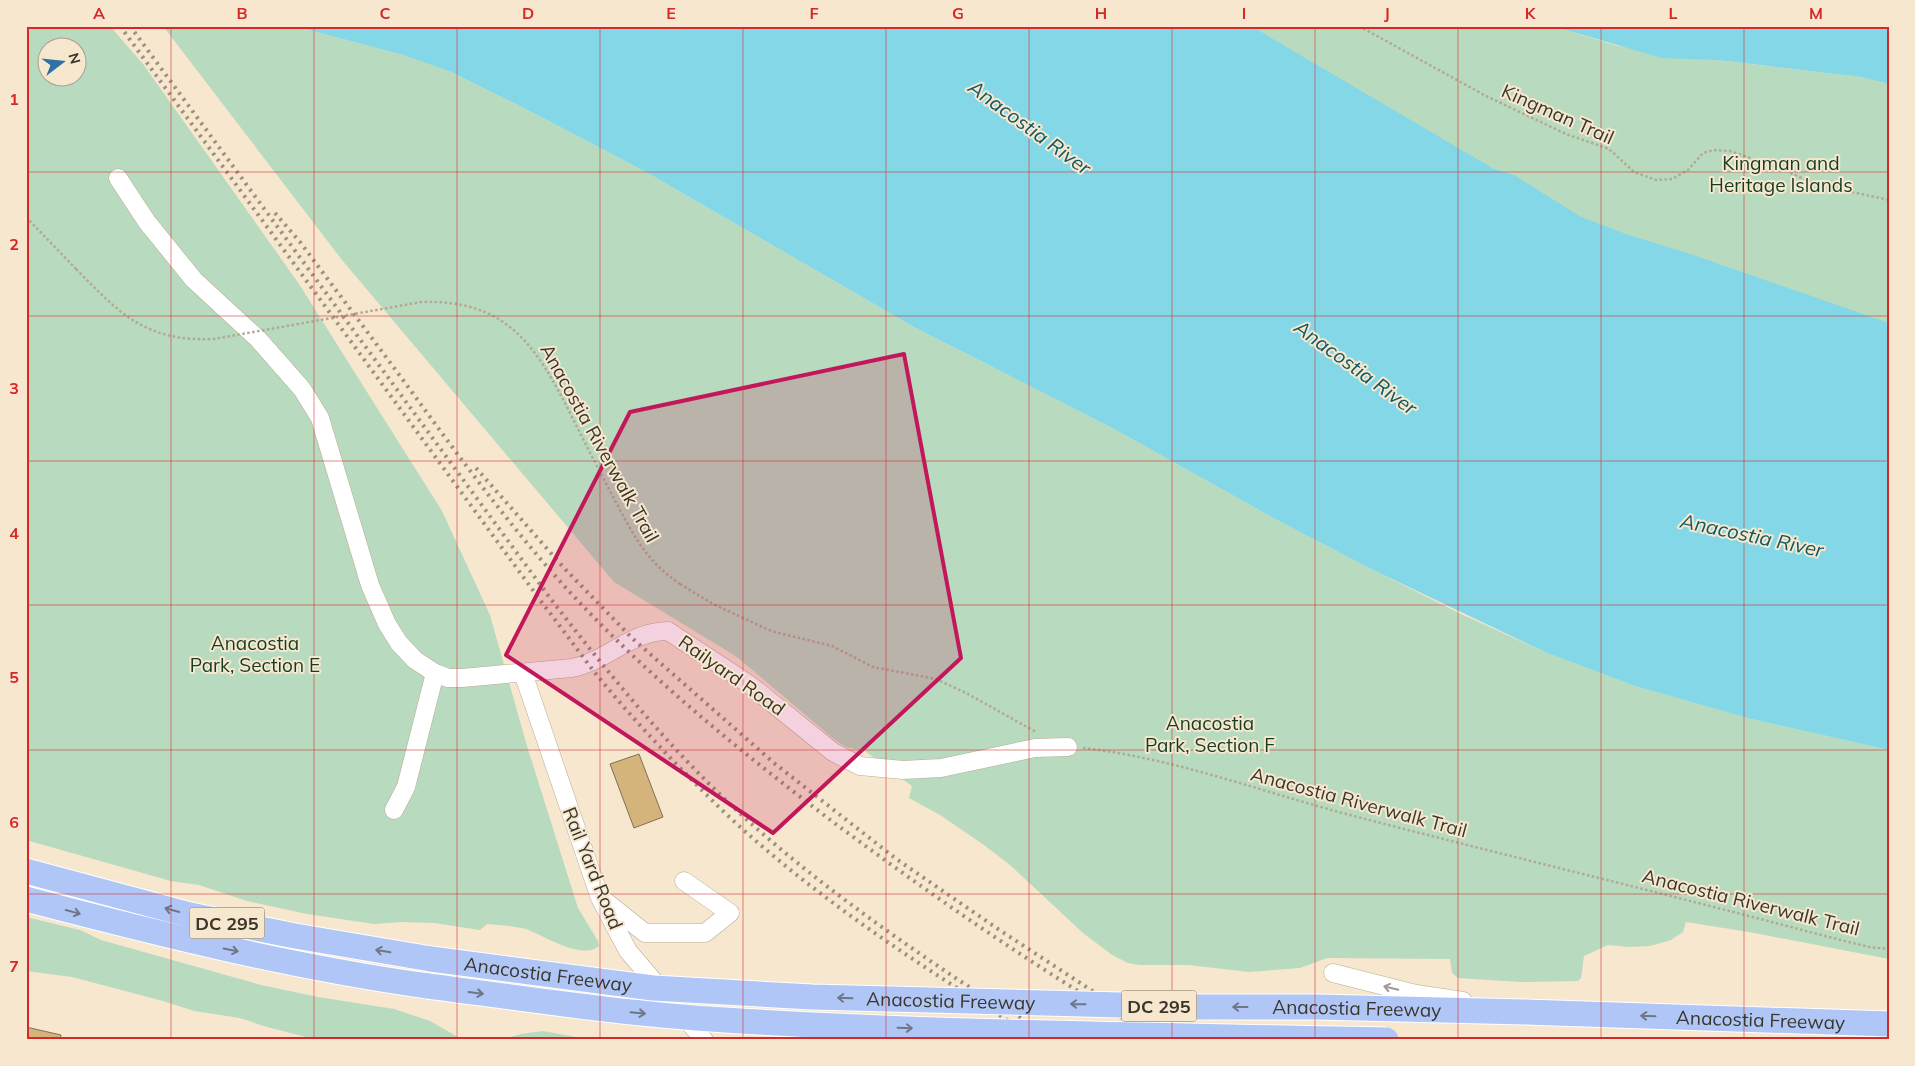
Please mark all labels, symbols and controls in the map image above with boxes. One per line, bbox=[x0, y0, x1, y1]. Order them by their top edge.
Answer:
text: A bbox=[93, 3, 105, 23]
text: B bbox=[236, 3, 248, 23]
text: C bbox=[380, 3, 391, 23]
text: D bbox=[522, 3, 534, 23]
text: E bbox=[666, 3, 676, 23]
text: F bbox=[809, 3, 819, 23]
text: G bbox=[952, 3, 964, 23]
text: H bbox=[1095, 3, 1107, 23]
text: I bbox=[1242, 3, 1246, 23]
text: J bbox=[1384, 3, 1390, 23]
text: K bbox=[1525, 3, 1537, 23]
text: L bbox=[1669, 3, 1678, 23]
text: M bbox=[1809, 3, 1823, 23]
north arrow bbox=[38, 38, 88, 88]
text: N bbox=[64, 51, 85, 66]
water label: Anacostia River bbox=[963, 74, 1097, 180]
street label: Kingman Trail bbox=[1498, 79, 1618, 149]
text: 1 bbox=[9, 89, 19, 109]
park label: Kingman and Heritage Islands bbox=[1709, 151, 1853, 197]
text: 2 bbox=[9, 234, 19, 254]
water label: Anacostia River bbox=[1289, 314, 1423, 420]
street label: Anacostia Riverwalk Trail bbox=[535, 340, 665, 546]
text: 3 bbox=[9, 378, 19, 398]
water label: Anacostia River bbox=[1677, 507, 1827, 563]
text: 4 bbox=[9, 523, 19, 543]
street label: Railyard Road bbox=[674, 629, 790, 721]
park label: Anacostia Park, Section E bbox=[190, 631, 320, 677]
text: 5 bbox=[9, 667, 19, 687]
park label: Anacostia Park, Section F bbox=[1145, 711, 1275, 757]
street label: Anacostia Riverwalk Trail bbox=[1248, 762, 1470, 842]
street label: Rail Yard Road bbox=[558, 803, 628, 933]
text: 6 bbox=[9, 812, 19, 832]
street label: Anacostia Riverwalk Trail bbox=[1640, 863, 1862, 941]
one-way arrow bbox=[164, 905, 180, 915]
one-way arrow bbox=[65, 907, 81, 917]
road number: DC 295 bbox=[190, 908, 264, 938]
one-way arrow bbox=[223, 946, 239, 955]
one-way arrow bbox=[375, 946, 391, 956]
street label: Anacostia Freeway bbox=[463, 951, 633, 997]
text: 7 bbox=[9, 956, 19, 976]
one-way arrow bbox=[1383, 983, 1399, 992]
street label: Anacostia Freeway bbox=[866, 986, 1036, 1015]
one-way arrow bbox=[468, 988, 484, 998]
road number: DC 295 bbox=[1122, 990, 1196, 1021]
one-way arrow bbox=[838, 993, 854, 1003]
street label: Anacostia Freeway bbox=[1272, 995, 1442, 1022]
one-way arrow bbox=[1070, 1000, 1086, 1009]
one-way arrow bbox=[1233, 1002, 1249, 1012]
street label: Anacostia Freeway bbox=[1676, 1005, 1845, 1035]
one-way arrow bbox=[629, 1008, 645, 1017]
one-way arrow bbox=[1640, 1012, 1656, 1021]
one-way arrow bbox=[896, 1023, 912, 1033]

